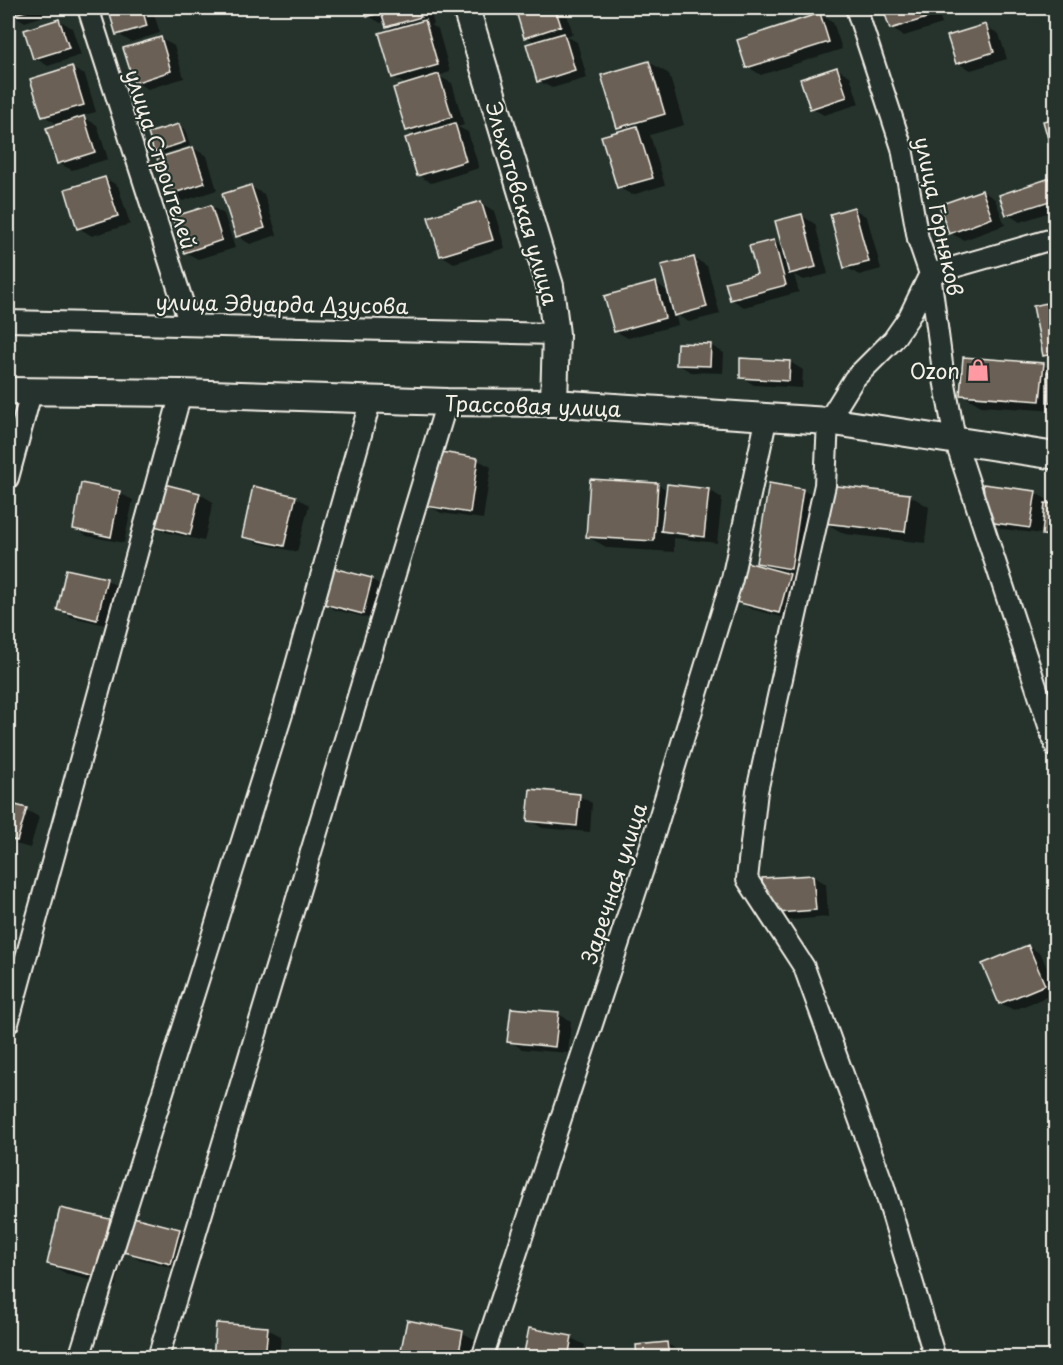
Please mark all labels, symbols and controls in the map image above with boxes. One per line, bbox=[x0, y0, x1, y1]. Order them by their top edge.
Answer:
street label: улица Строителей bbox=[118, 65, 206, 253]
street label: Эльхотовская улица bbox=[479, 97, 568, 309]
street label: улица Горняков bbox=[908, 133, 972, 299]
street label: улица Эдуарда Дзусова bbox=[155, 285, 409, 321]
place label: Ozon bbox=[910, 354, 960, 386]
shop icon: Ozon bbox=[965, 357, 991, 383]
street label: Трассовая улица bbox=[444, 386, 622, 424]
street label: Заречная улица bbox=[572, 798, 654, 968]

